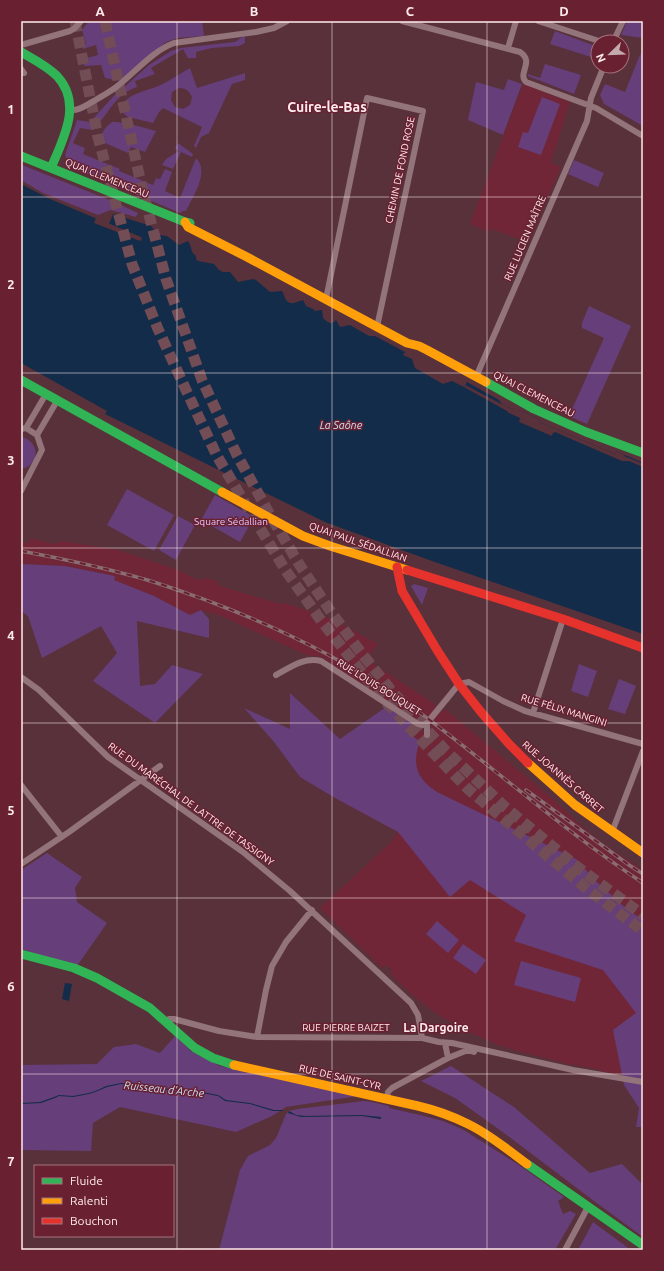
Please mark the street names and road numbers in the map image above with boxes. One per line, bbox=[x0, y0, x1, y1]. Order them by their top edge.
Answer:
street label: CHEMIN DE FOND ROSE bbox=[383, 115, 417, 224]
street label: QUAI CLEMENCEAU bbox=[63, 156, 151, 200]
street label: RUE LUCIEN MAÎTRE bbox=[501, 193, 548, 282]
street label: QUAI CLEMENCEAU bbox=[492, 369, 576, 419]
street label: QUAI PAUL SÉDALLIAN bbox=[308, 519, 409, 564]
street label: RUE LOUIS BOUQUET bbox=[335, 657, 423, 718]
street label: RUE FÉLIX MANGINI bbox=[520, 691, 609, 728]
street label: RUE JOANNÈS CARRET bbox=[520, 738, 607, 816]
street label: RUE DU MARÉCHAL DE LATTRE DE TASSIGNY bbox=[106, 739, 277, 868]
street label: RUE PIERRE BAIZET bbox=[302, 1022, 390, 1033]
street label: RUE DE SAINT-CYR bbox=[298, 1062, 382, 1092]

